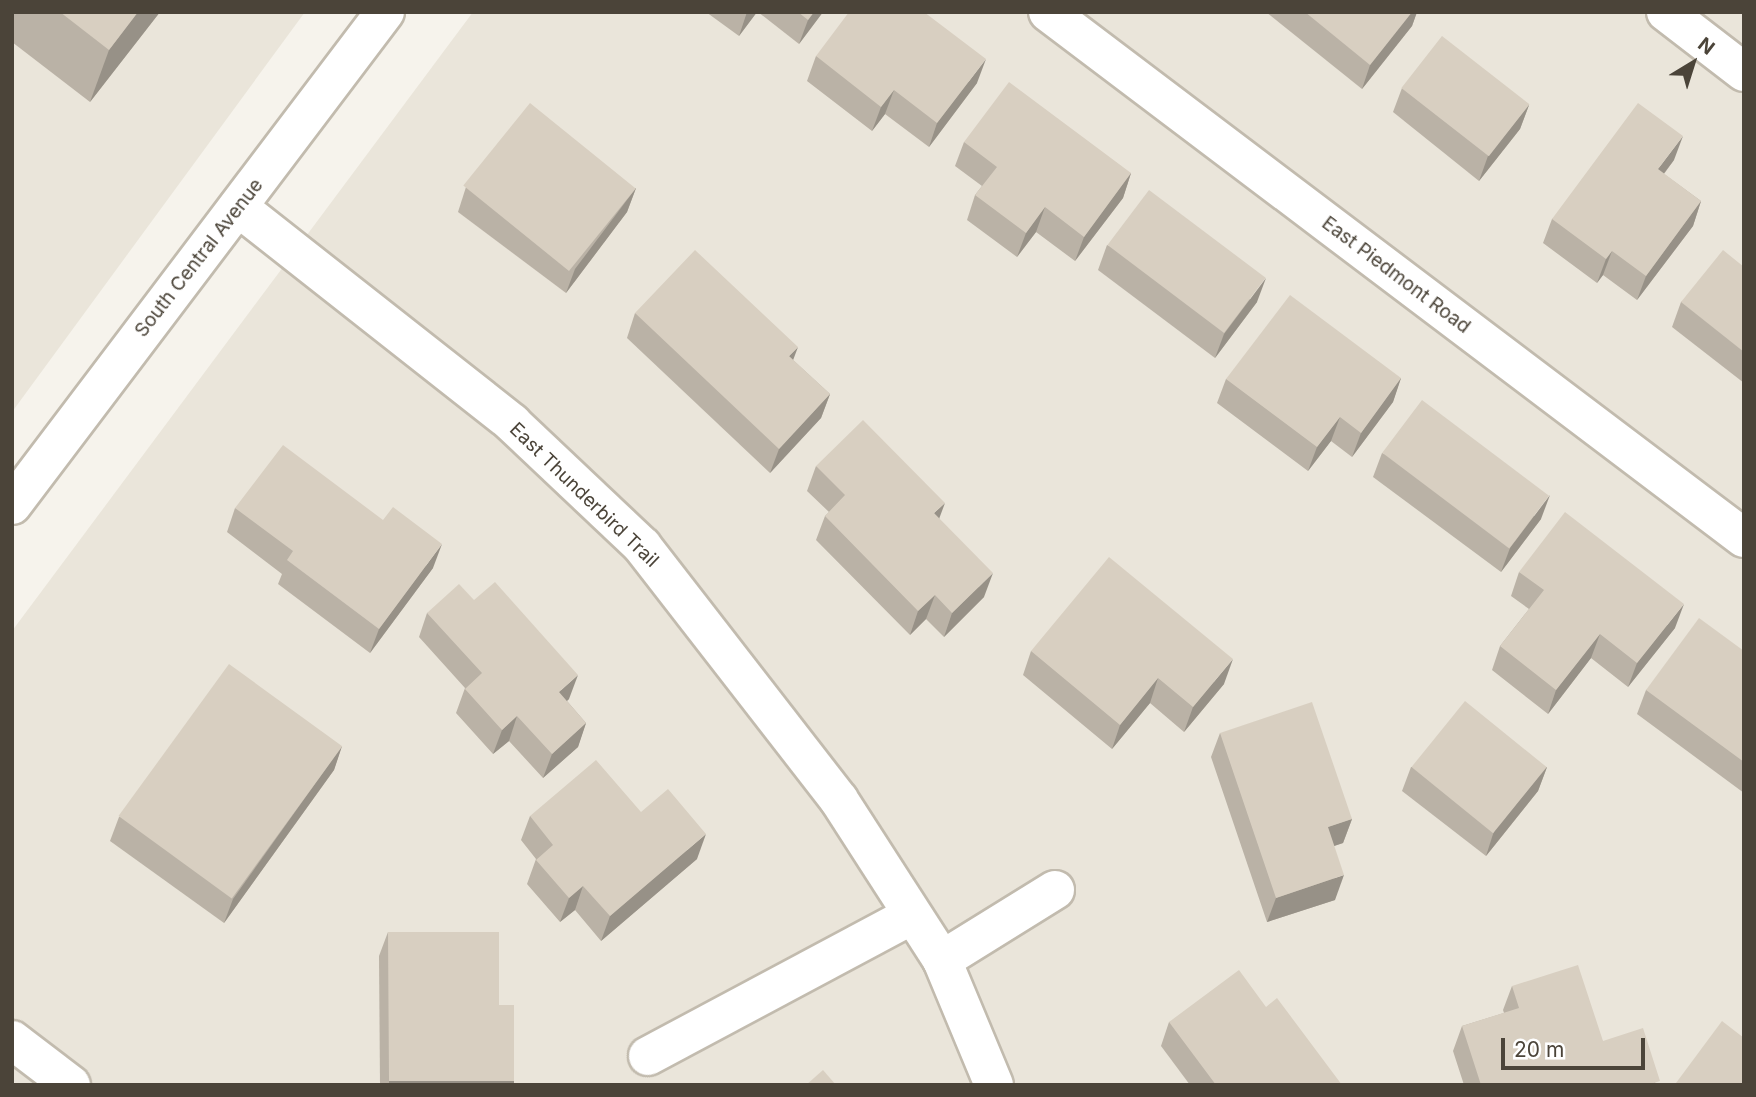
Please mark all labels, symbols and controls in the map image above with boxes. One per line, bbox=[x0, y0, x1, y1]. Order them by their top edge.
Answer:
north arrow bbox=[1658, 28, 1728, 98]
text: N bbox=[1693, 33, 1719, 60]
street label: South Central Avenue bbox=[130, 174, 268, 342]
street label: East Piedmont Road bbox=[1317, 212, 1475, 338]
street label: East Thunderbird Trail bbox=[505, 418, 663, 572]
scale bar bbox=[1504, 1024, 1648, 1068]
text: 20 m bbox=[1514, 1037, 1564, 1062]

